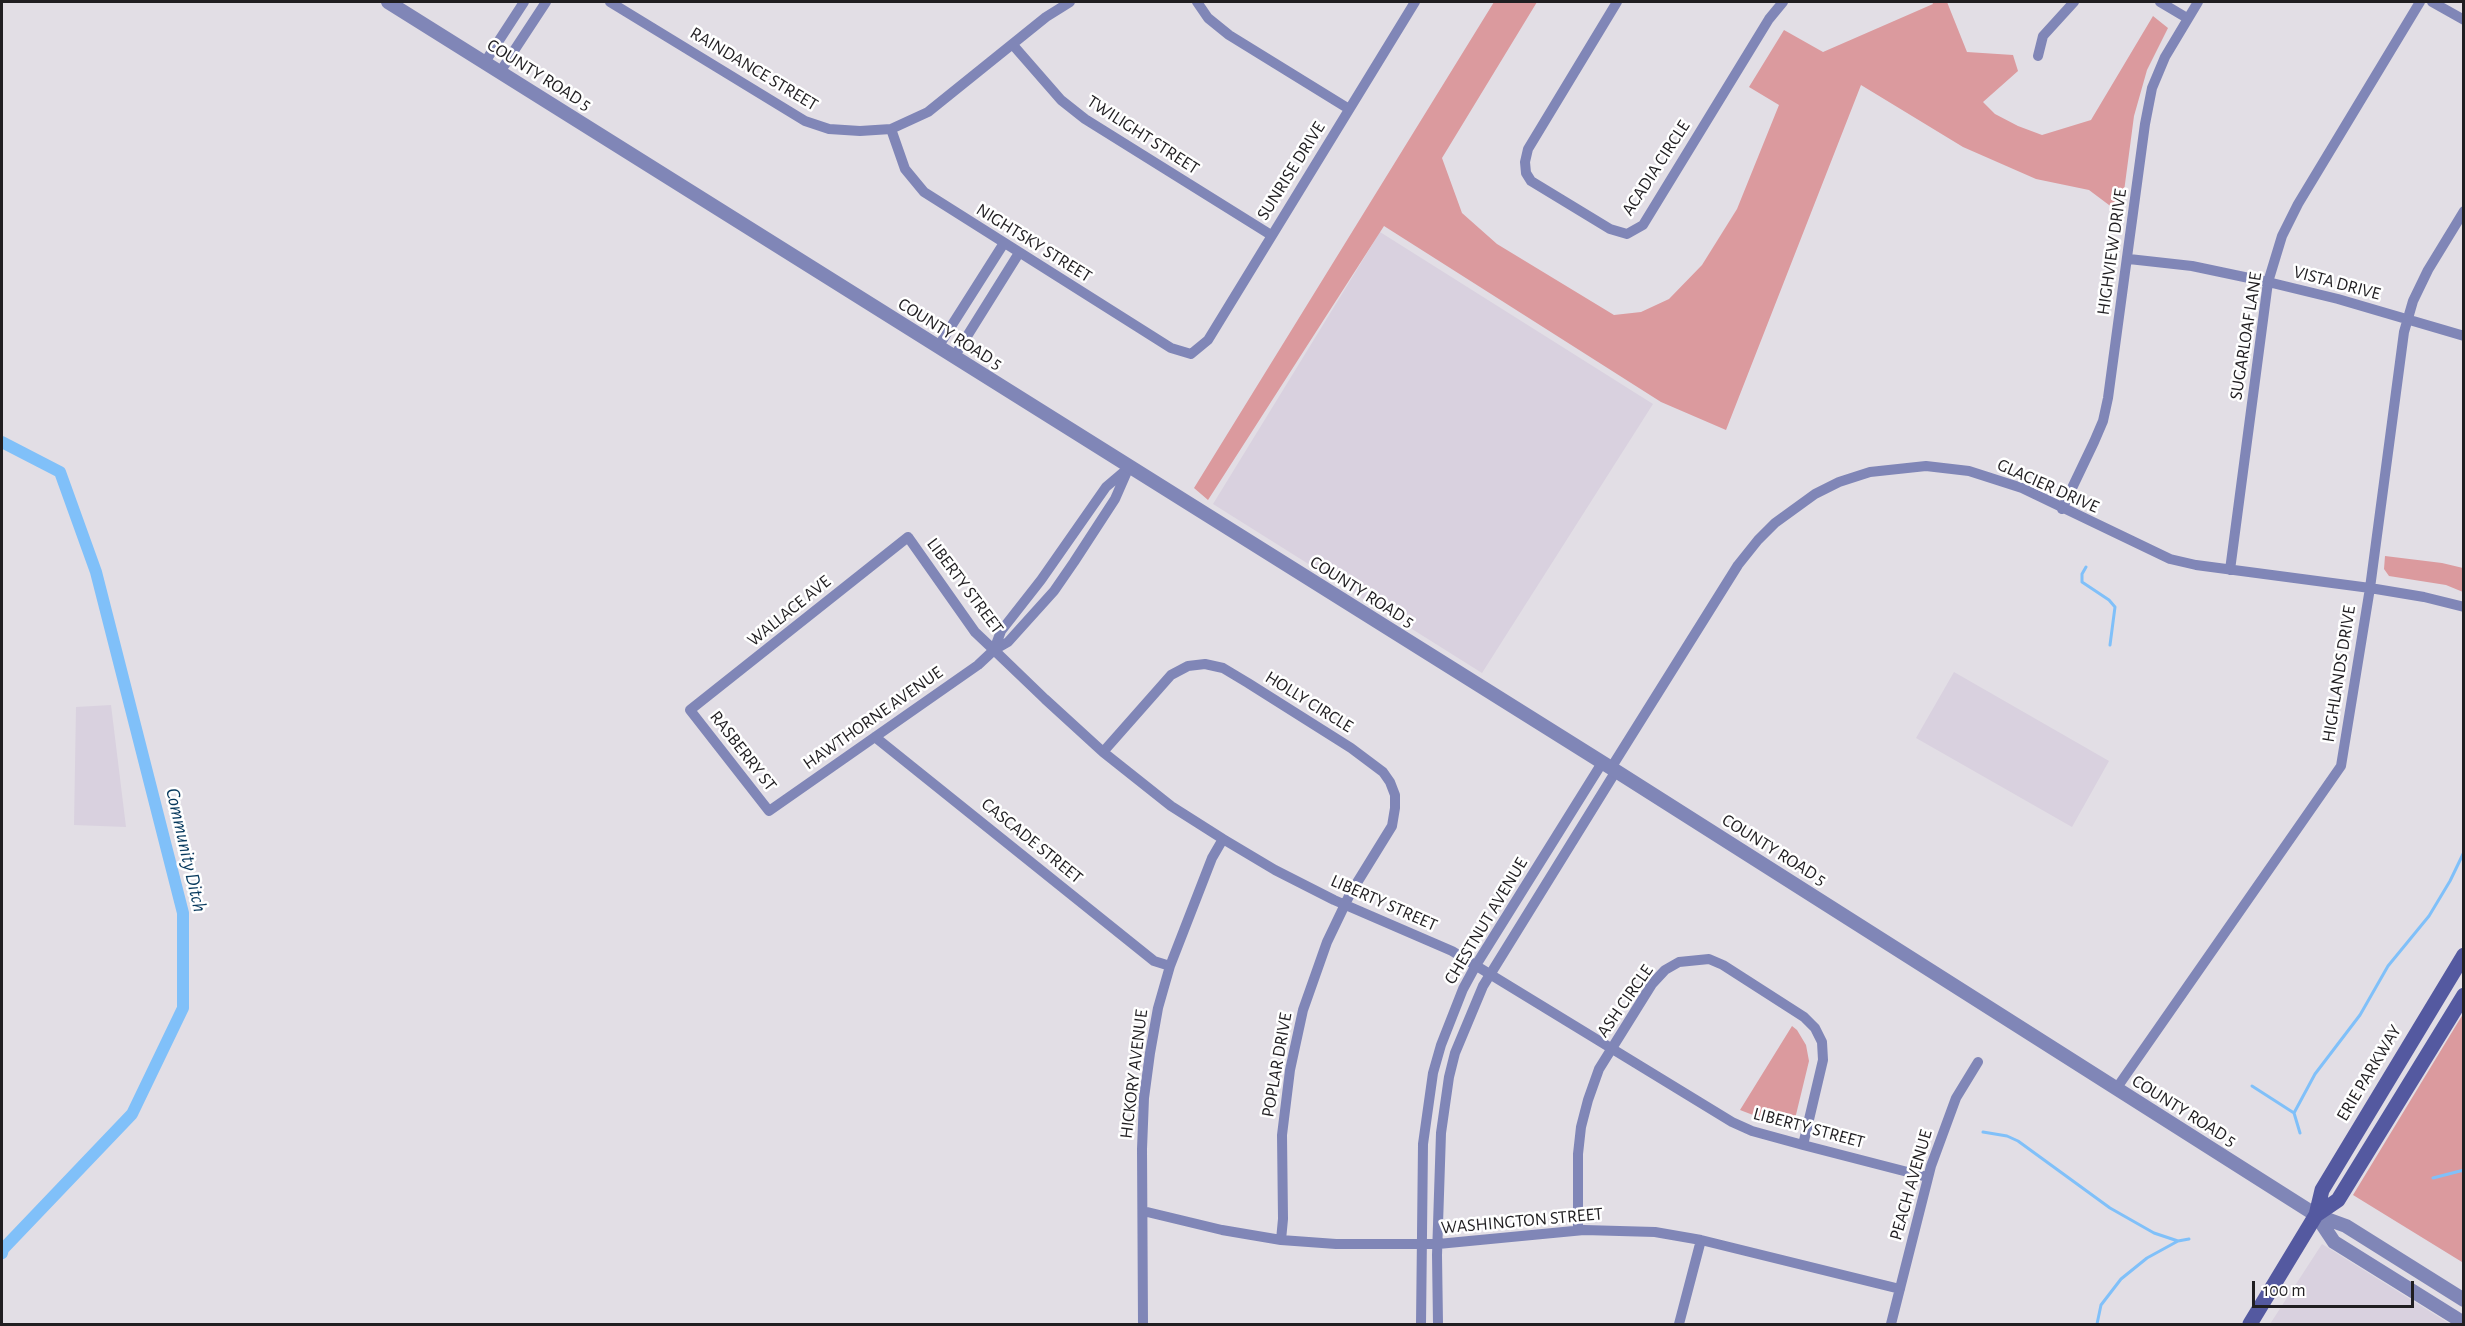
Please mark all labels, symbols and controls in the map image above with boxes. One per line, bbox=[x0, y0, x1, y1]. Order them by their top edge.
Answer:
street label: RAINDANCE STREET bbox=[686, 22, 822, 116]
street label: COUNTY ROAD 5 bbox=[483, 34, 595, 116]
street label: TWILIGHT STREET bbox=[1083, 91, 1203, 179]
street label: ACADIA CIRCLE bbox=[1617, 116, 1695, 220]
street label: SUNRISE DRIVE bbox=[1252, 118, 1330, 224]
street label: HIGHVIEW DRIVE bbox=[2092, 187, 2132, 317]
street label: NIGHTSKY STREET bbox=[972, 199, 1096, 287]
street label: VISTA DRIVE bbox=[2291, 261, 2383, 305]
street label: SUGARLOAF LANE bbox=[2225, 271, 2267, 401]
street label: COUNTY ROAD 5 bbox=[894, 293, 1006, 375]
street label: GLACIER DRIVE bbox=[1994, 454, 2102, 518]
street label: LIBERTY STREET bbox=[922, 534, 1008, 638]
street label: COUNTY ROAD 5 bbox=[1306, 551, 1418, 633]
street label: WALLACE AVE bbox=[743, 571, 835, 651]
street label: HIGHLANDS DRIVE bbox=[2318, 604, 2360, 744]
street label: HAWTHORNE AVENUE bbox=[799, 662, 947, 774]
street label: HOLLY CIRCLE bbox=[1261, 666, 1357, 738]
street label: RASBERRY ST bbox=[705, 706, 781, 796]
water label: Community Ditch bbox=[160, 786, 212, 914]
street label: CASCADE STREET bbox=[977, 793, 1087, 889]
street label: COUNTY ROAD 5 bbox=[1718, 809, 1830, 891]
street label: CHESTNUT AVENUE bbox=[1440, 854, 1532, 988]
street label: LIBERTY STREET bbox=[1327, 870, 1441, 936]
street label: ASH CIRCLE bbox=[1592, 961, 1658, 1041]
street label: HICKORY AVENUE bbox=[1115, 1008, 1153, 1140]
street label: POPLAR DRIVE bbox=[1257, 1011, 1297, 1119]
street label: ERIE PARKWAY bbox=[2332, 1021, 2406, 1125]
street label: COUNTY ROAD 5 bbox=[2128, 1070, 2240, 1152]
street label: LIBERTY STREET bbox=[1751, 1103, 1867, 1153]
street label: PEACH AVENUE bbox=[1885, 1127, 1937, 1243]
street label: WASHINGTON STREET bbox=[1440, 1203, 1604, 1239]
scale bar bbox=[2255, 1269, 2417, 1307]
text: 100 m bbox=[2263, 1282, 2306, 1300]

